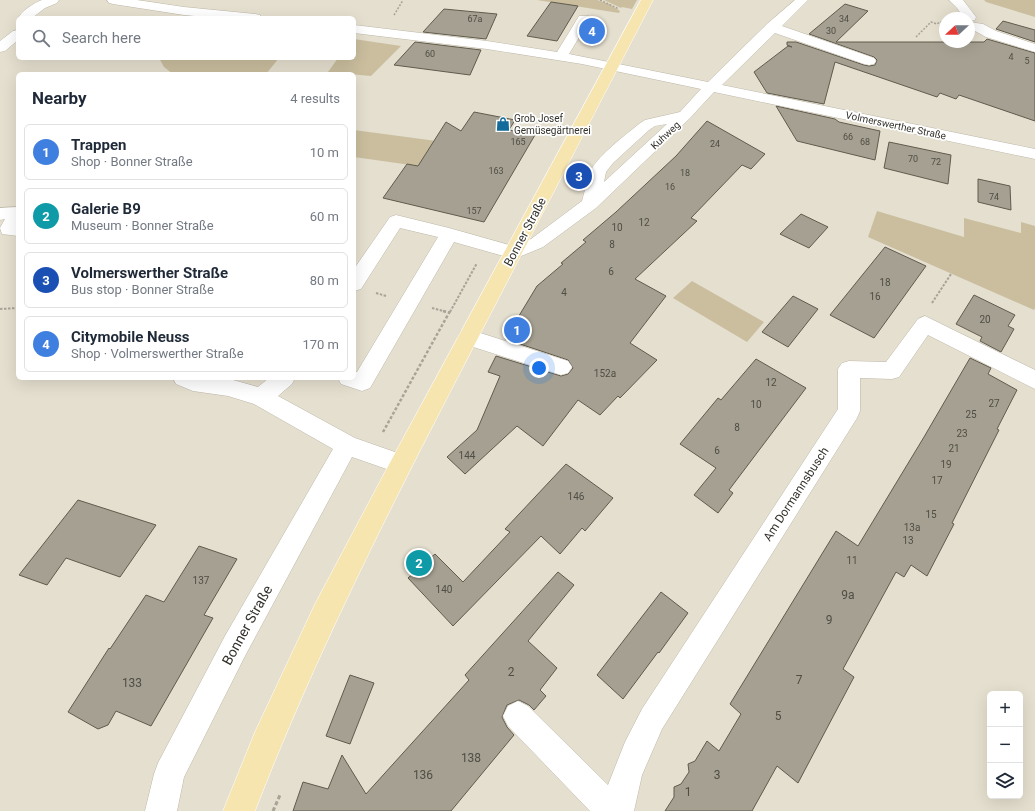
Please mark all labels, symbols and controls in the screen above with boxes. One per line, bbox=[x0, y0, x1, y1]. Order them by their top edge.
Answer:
north arrow bbox=[939, 12, 975, 48]
house number: 67a bbox=[467, 14, 483, 24]
house number: 34 bbox=[839, 14, 849, 24]
search box bbox=[16, 16, 356, 60]
pin: 4 bbox=[579, 16, 605, 46]
house number: 30 bbox=[826, 26, 836, 36]
icon: search bbox=[30, 27, 52, 49]
text: Search here bbox=[62, 29, 141, 47]
house number: 60 bbox=[425, 49, 435, 59]
house number: 4 bbox=[1008, 52, 1014, 62]
house number: 5 bbox=[1024, 56, 1030, 66]
text: Nearby bbox=[32, 88, 87, 108]
text: 4 results bbox=[290, 91, 340, 106]
street label: Volmerswerther Straße bbox=[845, 109, 947, 142]
place label: Grob Josef Gemüsegärtnerei bbox=[514, 113, 591, 136]
shop icon: Grob Josef Gemüsegärtnerei bbox=[495, 116, 511, 132]
street label: Kuhweg bbox=[649, 119, 682, 152]
house number: 66 bbox=[843, 132, 853, 142]
text: Trappen bbox=[71, 136, 126, 154]
house number: 165 bbox=[510, 137, 526, 147]
house number: 68 bbox=[860, 137, 870, 147]
house number: 24 bbox=[710, 139, 720, 149]
text: 1 bbox=[42, 145, 50, 160]
text: 10 m bbox=[310, 145, 339, 160]
text: Shop · Bonner Straße bbox=[71, 154, 193, 169]
house number: 70 bbox=[908, 154, 918, 164]
house number: 72 bbox=[931, 157, 941, 167]
pin: 3 bbox=[566, 161, 592, 191]
house number: 163 bbox=[488, 166, 504, 176]
house number: 18 bbox=[680, 168, 690, 178]
house number: 16 bbox=[665, 182, 675, 192]
house number: 74 bbox=[989, 192, 999, 202]
street label: Bonner Straße bbox=[501, 195, 549, 269]
text: Galerie B9 bbox=[71, 200, 141, 218]
house number: 157 bbox=[466, 206, 482, 216]
text: 2 bbox=[42, 209, 50, 224]
text: 60 m bbox=[310, 209, 339, 224]
house number: 12 bbox=[638, 217, 650, 228]
text: Museum · Bonner Straße bbox=[71, 218, 214, 233]
house number: 10 bbox=[611, 222, 623, 233]
house number: 8 bbox=[609, 239, 615, 250]
text: Volmerswerther Straße bbox=[71, 264, 228, 282]
house number: 6 bbox=[608, 266, 614, 277]
text: 3 bbox=[42, 273, 50, 288]
text: 80 m bbox=[310, 273, 339, 288]
house number: 18 bbox=[879, 277, 891, 288]
text: Bus stop · Bonner Straße bbox=[71, 282, 214, 297]
house number: 4 bbox=[561, 287, 567, 298]
house number: 16 bbox=[869, 291, 881, 302]
house number: 20 bbox=[979, 314, 991, 325]
pin: 1 bbox=[504, 315, 530, 345]
text: Citymobile Neuss bbox=[71, 328, 190, 346]
text: 4 bbox=[42, 337, 50, 352]
text: 170 m bbox=[302, 337, 339, 352]
text: Shop · Volmerswerther Straße bbox=[71, 346, 244, 361]
your location bbox=[529, 358, 549, 378]
house number: 152a bbox=[594, 368, 616, 379]
house number: 12 bbox=[765, 377, 777, 388]
house number: 27 bbox=[988, 398, 1000, 409]
house number: 10 bbox=[750, 399, 762, 410]
house number: 25 bbox=[965, 409, 977, 420]
house number: 8 bbox=[734, 422, 740, 433]
house number: 23 bbox=[956, 428, 968, 439]
house number: 21 bbox=[948, 443, 960, 454]
street label: Am Dormannsbusch bbox=[760, 444, 832, 544]
house number: 6 bbox=[714, 445, 720, 456]
house number: 144 bbox=[459, 450, 476, 461]
house number: 19 bbox=[940, 459, 952, 470]
house number: 17 bbox=[931, 475, 943, 486]
house number: 146 bbox=[568, 491, 585, 502]
house number: 15 bbox=[925, 509, 937, 520]
house number: 13a bbox=[904, 522, 920, 533]
house number: 13 bbox=[902, 535, 914, 546]
pin: 2 bbox=[406, 548, 432, 578]
house number: 11 bbox=[846, 555, 858, 566]
house number: 137 bbox=[193, 575, 210, 586]
street label: Bonner Straße bbox=[219, 582, 275, 668]
house number: 140 bbox=[436, 584, 453, 595]
house number: 9a bbox=[841, 588, 855, 602]
house number: 9 bbox=[826, 613, 832, 627]
house number: 2 bbox=[508, 665, 515, 679]
house number: 7 bbox=[796, 673, 803, 687]
house number: 133 bbox=[122, 676, 142, 690]
map controls bbox=[987, 691, 1023, 799]
button: + bbox=[987, 691, 1023, 727]
house number: 5 bbox=[775, 709, 782, 723]
button: − bbox=[987, 727, 1023, 763]
house number: 138 bbox=[461, 751, 481, 765]
button: layers bbox=[987, 763, 1023, 799]
house number: 136 bbox=[413, 768, 433, 782]
house number: 3 bbox=[714, 768, 720, 782]
house number: 1 bbox=[685, 785, 691, 799]

